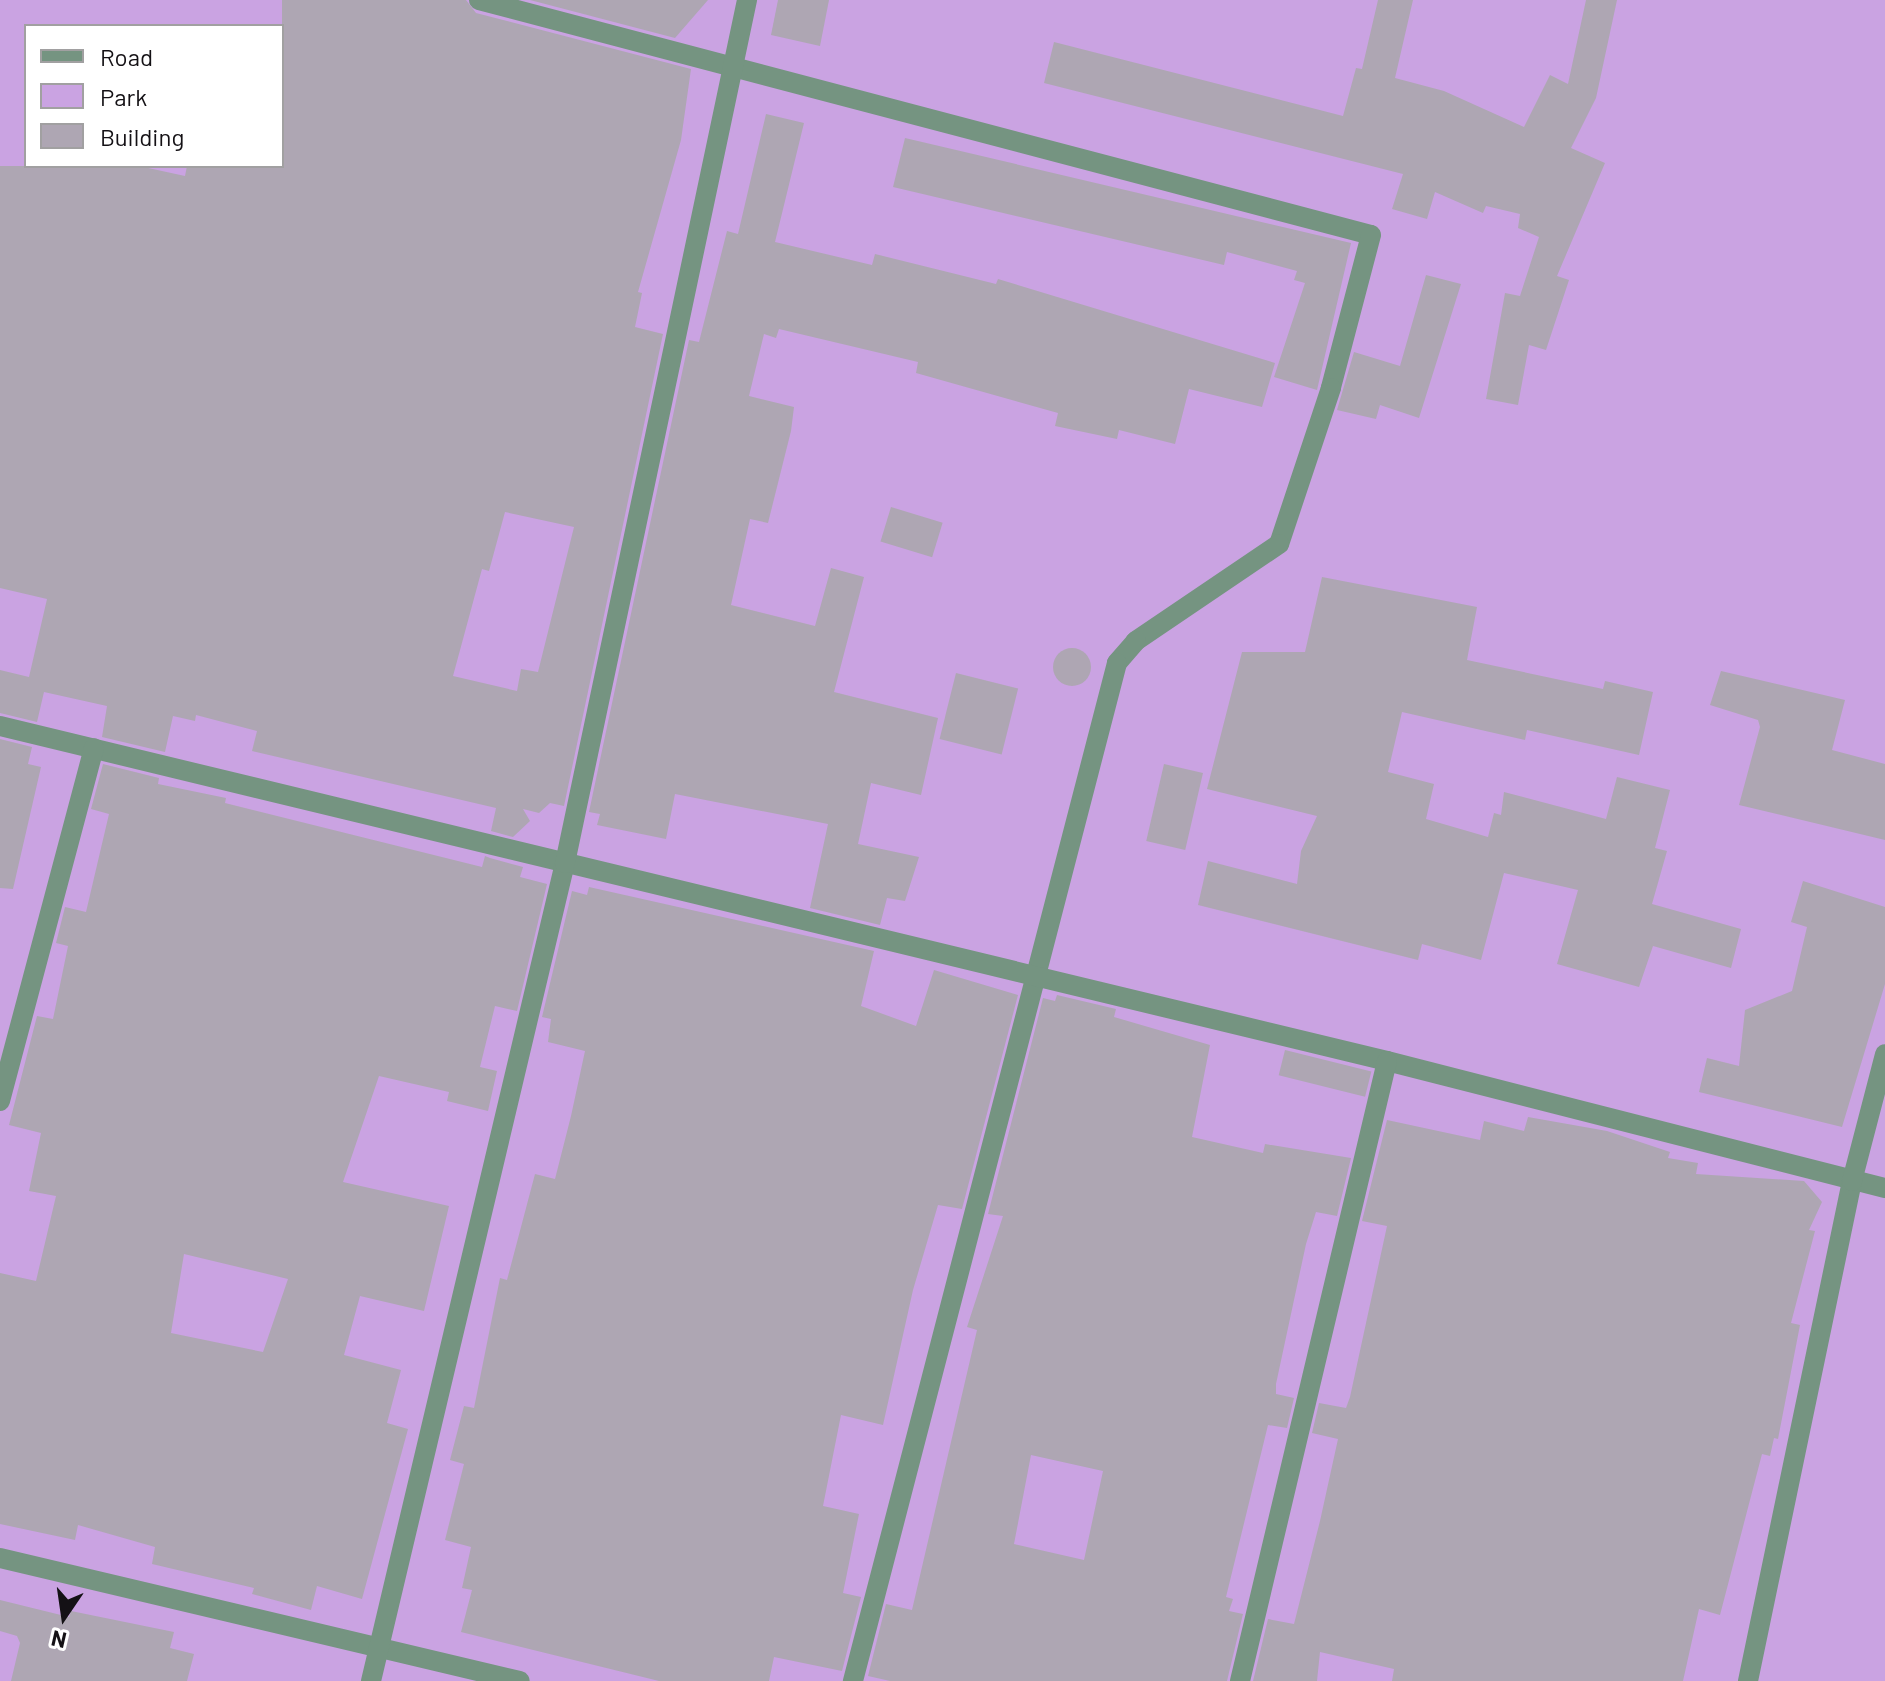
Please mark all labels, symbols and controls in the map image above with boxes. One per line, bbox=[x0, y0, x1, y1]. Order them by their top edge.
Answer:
legend bbox=[24, 24, 284, 168]
text: Road bbox=[100, 42, 153, 71]
text: Park bbox=[100, 82, 147, 111]
text: Building bbox=[100, 122, 184, 151]
north arrow bbox=[24, 1577, 104, 1657]
text: N bbox=[49, 1626, 69, 1655]

